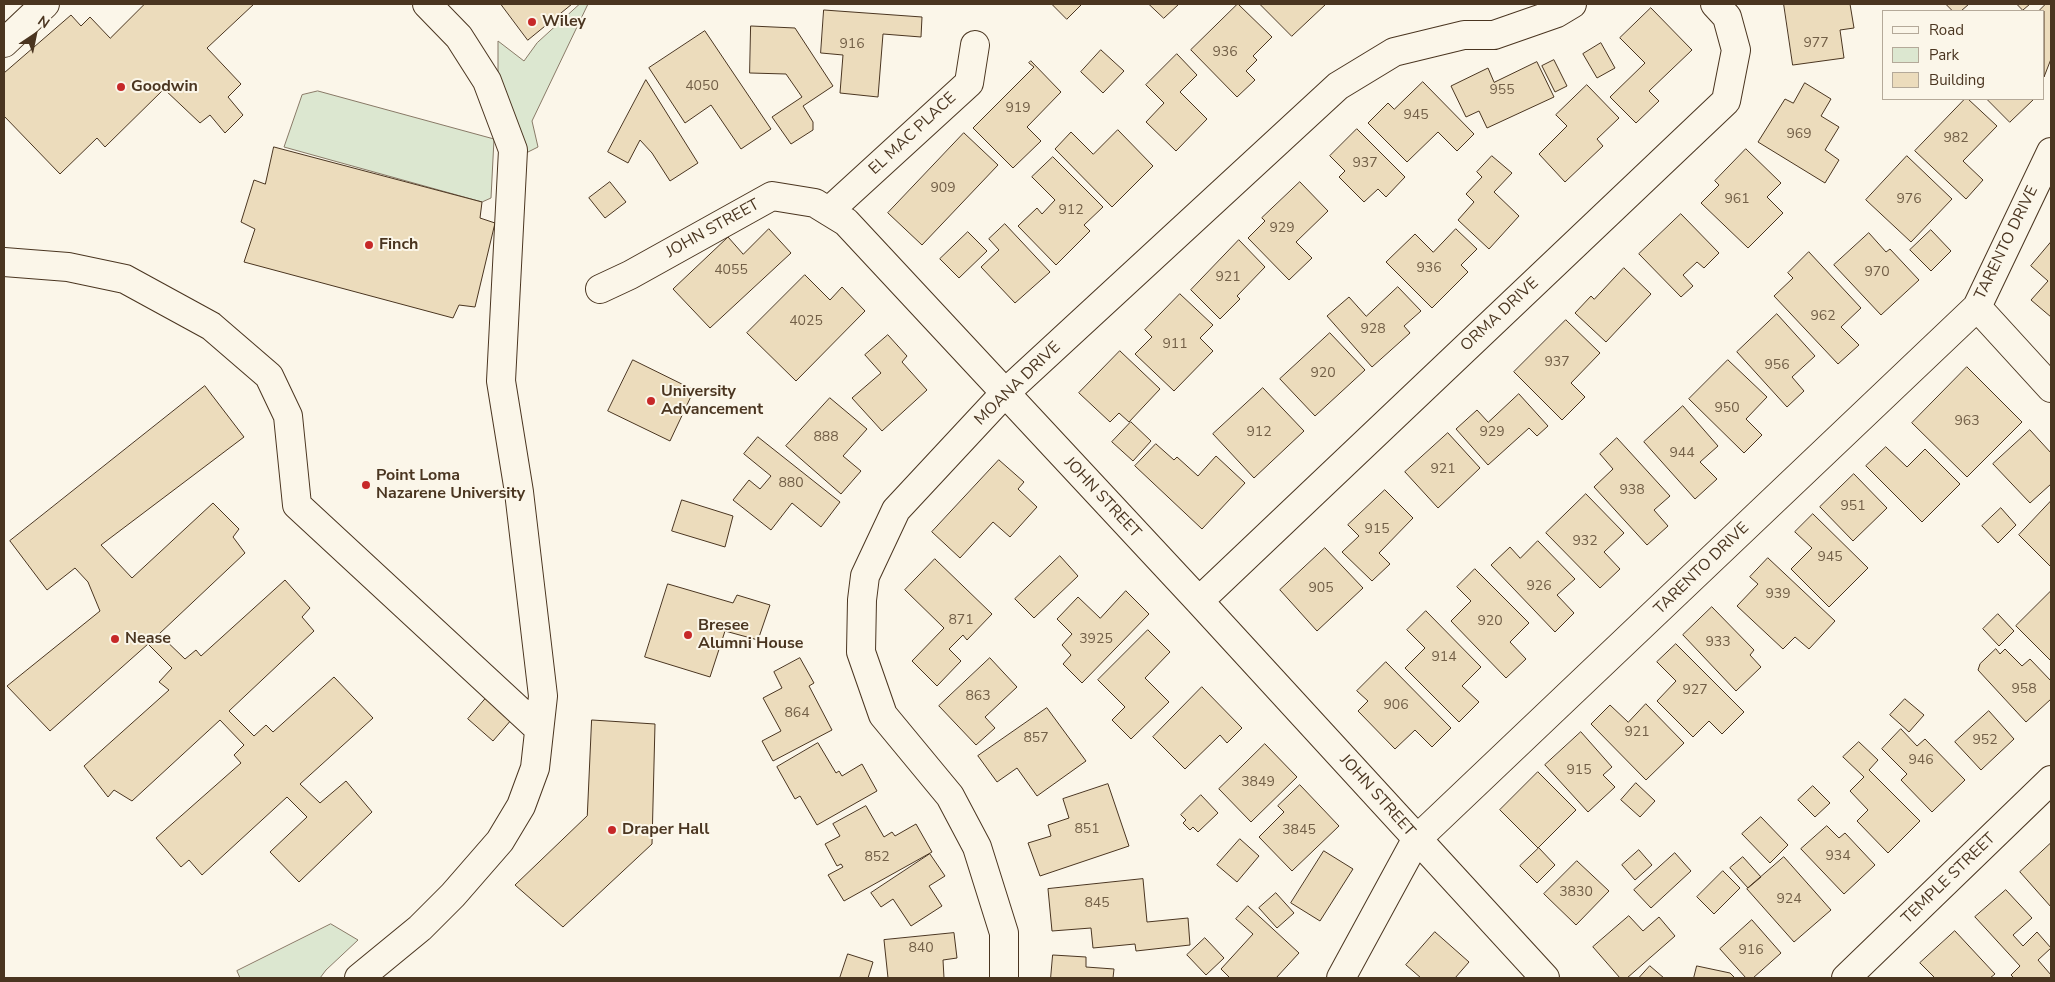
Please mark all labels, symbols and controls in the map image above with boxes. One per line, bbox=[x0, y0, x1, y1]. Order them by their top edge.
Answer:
north arrow bbox=[10, 10, 60, 60]
legend bbox=[1882, 10, 2045, 100]
text: N bbox=[34, 11, 53, 33]
place label: Wiley bbox=[542, 12, 586, 32]
marker: Wiley bbox=[526, 16, 538, 28]
text: Road bbox=[1929, 20, 1964, 40]
house number: 977 bbox=[1803, 36, 1829, 52]
house number: 916 bbox=[839, 37, 865, 53]
house number: 936 bbox=[1212, 45, 1238, 61]
text: Park bbox=[1929, 45, 1959, 65]
text: Building bbox=[1929, 70, 1985, 90]
place label: Goodwin bbox=[131, 77, 198, 97]
house number: 4050 bbox=[685, 79, 719, 95]
marker: Goodwin bbox=[115, 81, 127, 93]
house number: 955 bbox=[1489, 83, 1515, 99]
street label: EL MAC PLACE bbox=[865, 89, 961, 179]
house number: 919 bbox=[1005, 101, 1031, 117]
house number: 945 bbox=[1403, 108, 1429, 124]
house number: 969 bbox=[1786, 127, 1812, 143]
house number: 982 bbox=[1943, 131, 1969, 147]
house number: 937 bbox=[1352, 156, 1378, 172]
house number: 909 bbox=[930, 181, 956, 197]
street label: TARENTO DRIVE bbox=[1971, 183, 2043, 303]
house number: 961 bbox=[1724, 192, 1750, 208]
house number: 976 bbox=[1896, 192, 1922, 208]
street label: JOHN STREET bbox=[663, 195, 763, 263]
house number: 912 bbox=[1058, 203, 1084, 219]
house number: 929 bbox=[1269, 221, 1295, 237]
place label: Finch bbox=[379, 235, 418, 255]
marker: Finch bbox=[363, 239, 375, 251]
house number: 936 bbox=[1416, 261, 1442, 277]
house number: 4055 bbox=[714, 263, 748, 279]
house number: 970 bbox=[1864, 265, 1890, 281]
house number: 921 bbox=[1215, 270, 1241, 286]
street label: ORMA DRIVE bbox=[1457, 274, 1543, 356]
house number: 962 bbox=[1810, 309, 1836, 325]
house number: 4025 bbox=[789, 314, 823, 330]
house number: 928 bbox=[1360, 322, 1386, 338]
house number: 911 bbox=[1162, 337, 1188, 353]
street label: MOANA DRIVE bbox=[971, 338, 1065, 430]
house number: 937 bbox=[1544, 355, 1570, 371]
house number: 956 bbox=[1764, 358, 1790, 374]
house number: 920 bbox=[1310, 366, 1336, 382]
place label: University Advancement bbox=[661, 382, 763, 420]
marker: University Advancement bbox=[645, 395, 657, 407]
house number: 950 bbox=[1714, 401, 1740, 417]
house number: 963 bbox=[1954, 414, 1980, 430]
house number: 912 bbox=[1246, 425, 1272, 441]
house number: 929 bbox=[1479, 425, 1505, 441]
house number: 888 bbox=[813, 430, 839, 446]
house number: 944 bbox=[1669, 446, 1695, 462]
street label: JOHN STREET bbox=[1060, 454, 1144, 542]
house number: 921 bbox=[1430, 462, 1456, 478]
place label: Point Loma Nazarene University bbox=[376, 466, 525, 504]
house number: 880 bbox=[778, 476, 804, 492]
marker: Point Loma Nazarene University bbox=[360, 479, 372, 491]
house number: 938 bbox=[1619, 483, 1645, 499]
house number: 951 bbox=[1840, 499, 1866, 515]
street label: TARENTO DRIVE bbox=[1651, 519, 1753, 619]
house number: 915 bbox=[1364, 522, 1390, 538]
house number: 932 bbox=[1572, 534, 1598, 550]
house number: 945 bbox=[1817, 550, 1843, 566]
house number: 926 bbox=[1526, 579, 1552, 595]
house number: 905 bbox=[1308, 581, 1334, 597]
house number: 939 bbox=[1765, 587, 1791, 603]
house number: 871 bbox=[948, 613, 974, 629]
house number: 920 bbox=[1477, 614, 1503, 630]
place label: Bresee Alumni House bbox=[698, 616, 803, 654]
place label: Nease bbox=[125, 629, 171, 649]
marker: Bresee Alumni House bbox=[682, 629, 694, 641]
house number: 3925 bbox=[1079, 632, 1113, 648]
marker: Nease bbox=[109, 633, 121, 645]
house number: 933 bbox=[1705, 635, 1731, 651]
house number: 914 bbox=[1431, 650, 1457, 666]
house number: 958 bbox=[2011, 682, 2037, 698]
house number: 927 bbox=[1682, 683, 1708, 699]
house number: 863 bbox=[965, 689, 991, 705]
house number: 906 bbox=[1383, 698, 1409, 714]
house number: 864 bbox=[784, 706, 810, 722]
house number: 921 bbox=[1624, 725, 1650, 741]
house number: 857 bbox=[1023, 731, 1049, 747]
house number: 952 bbox=[1972, 733, 1998, 749]
street label: JOHN STREET bbox=[1335, 751, 1419, 841]
house number: 946 bbox=[1908, 753, 1934, 769]
house number: 915 bbox=[1566, 763, 1592, 779]
house number: 3849 bbox=[1241, 775, 1275, 791]
place label: Draper Hall bbox=[622, 820, 709, 840]
house number: 851 bbox=[1074, 822, 1100, 838]
house number: 3845 bbox=[1282, 823, 1316, 839]
marker: Draper Hall bbox=[606, 824, 618, 836]
street label: TEMPLE STREET bbox=[1898, 829, 2000, 929]
house number: 934 bbox=[1825, 849, 1851, 865]
house number: 852 bbox=[864, 850, 890, 866]
house number: 3830 bbox=[1559, 885, 1593, 901]
house number: 924 bbox=[1776, 892, 1802, 908]
house number: 845 bbox=[1084, 896, 1110, 912]
house number: 840 bbox=[908, 941, 934, 957]
house number: 916 bbox=[1738, 943, 1764, 959]

